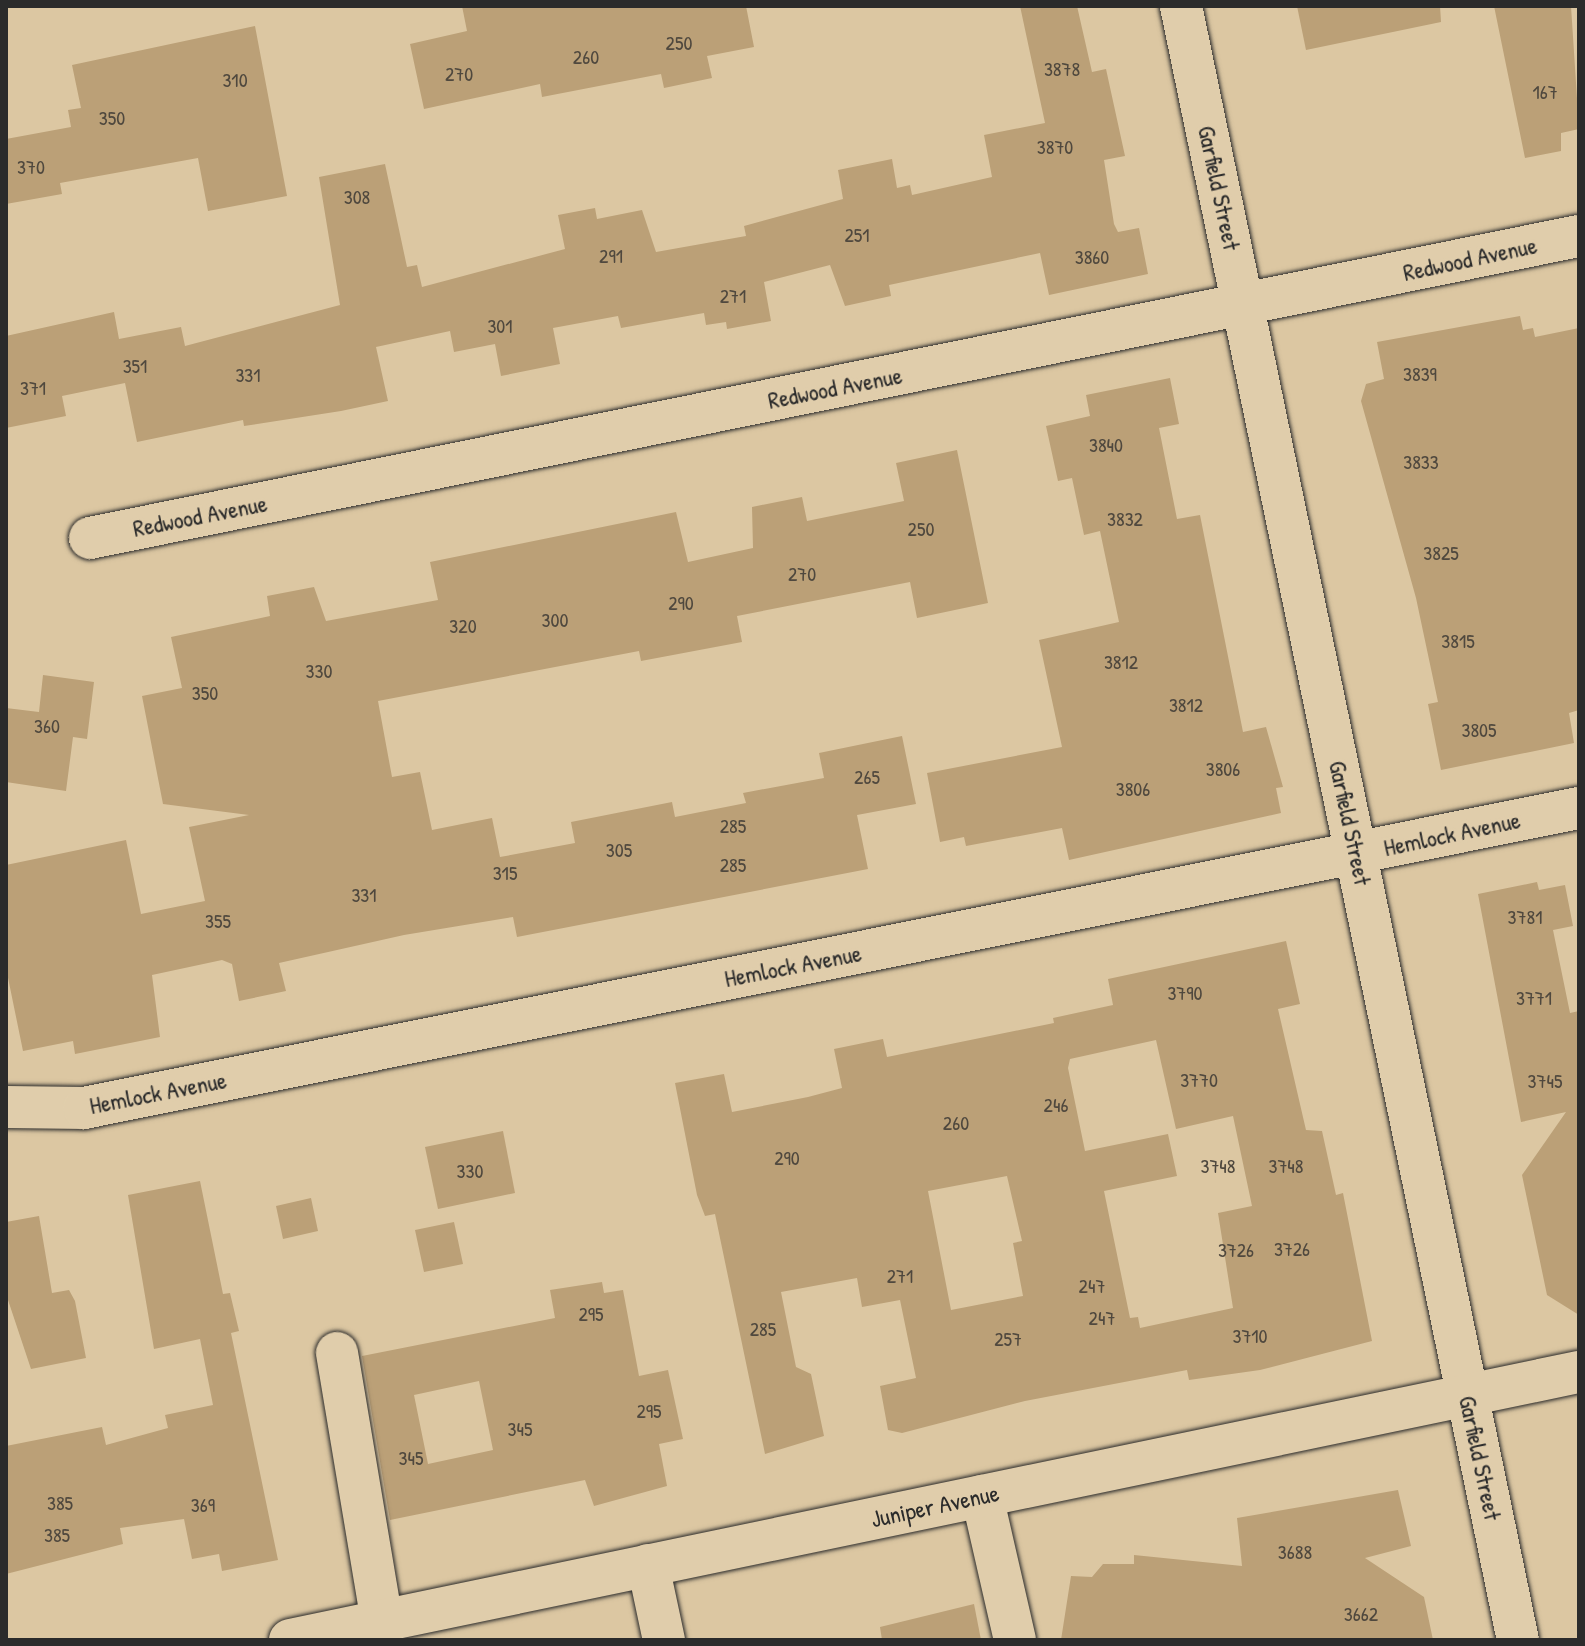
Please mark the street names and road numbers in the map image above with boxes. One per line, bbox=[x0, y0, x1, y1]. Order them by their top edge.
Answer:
street label: Garfield Street bbox=[1192, 123, 1246, 253]
street label: Redwood Avenue bbox=[1400, 231, 1540, 287]
street label: Redwood Avenue bbox=[765, 361, 905, 415]
street label: Redwood Avenue bbox=[130, 489, 270, 543]
street label: Garfield Street bbox=[1323, 758, 1377, 888]
street label: Hemlock Avenue bbox=[1381, 805, 1523, 863]
street label: Hemlock Avenue bbox=[722, 939, 864, 993]
street label: Hemlock Avenue bbox=[87, 1066, 229, 1120]
street label: Garfield Street bbox=[1453, 1393, 1507, 1523]
street label: Juniper Avenue bbox=[868, 1478, 1002, 1534]

